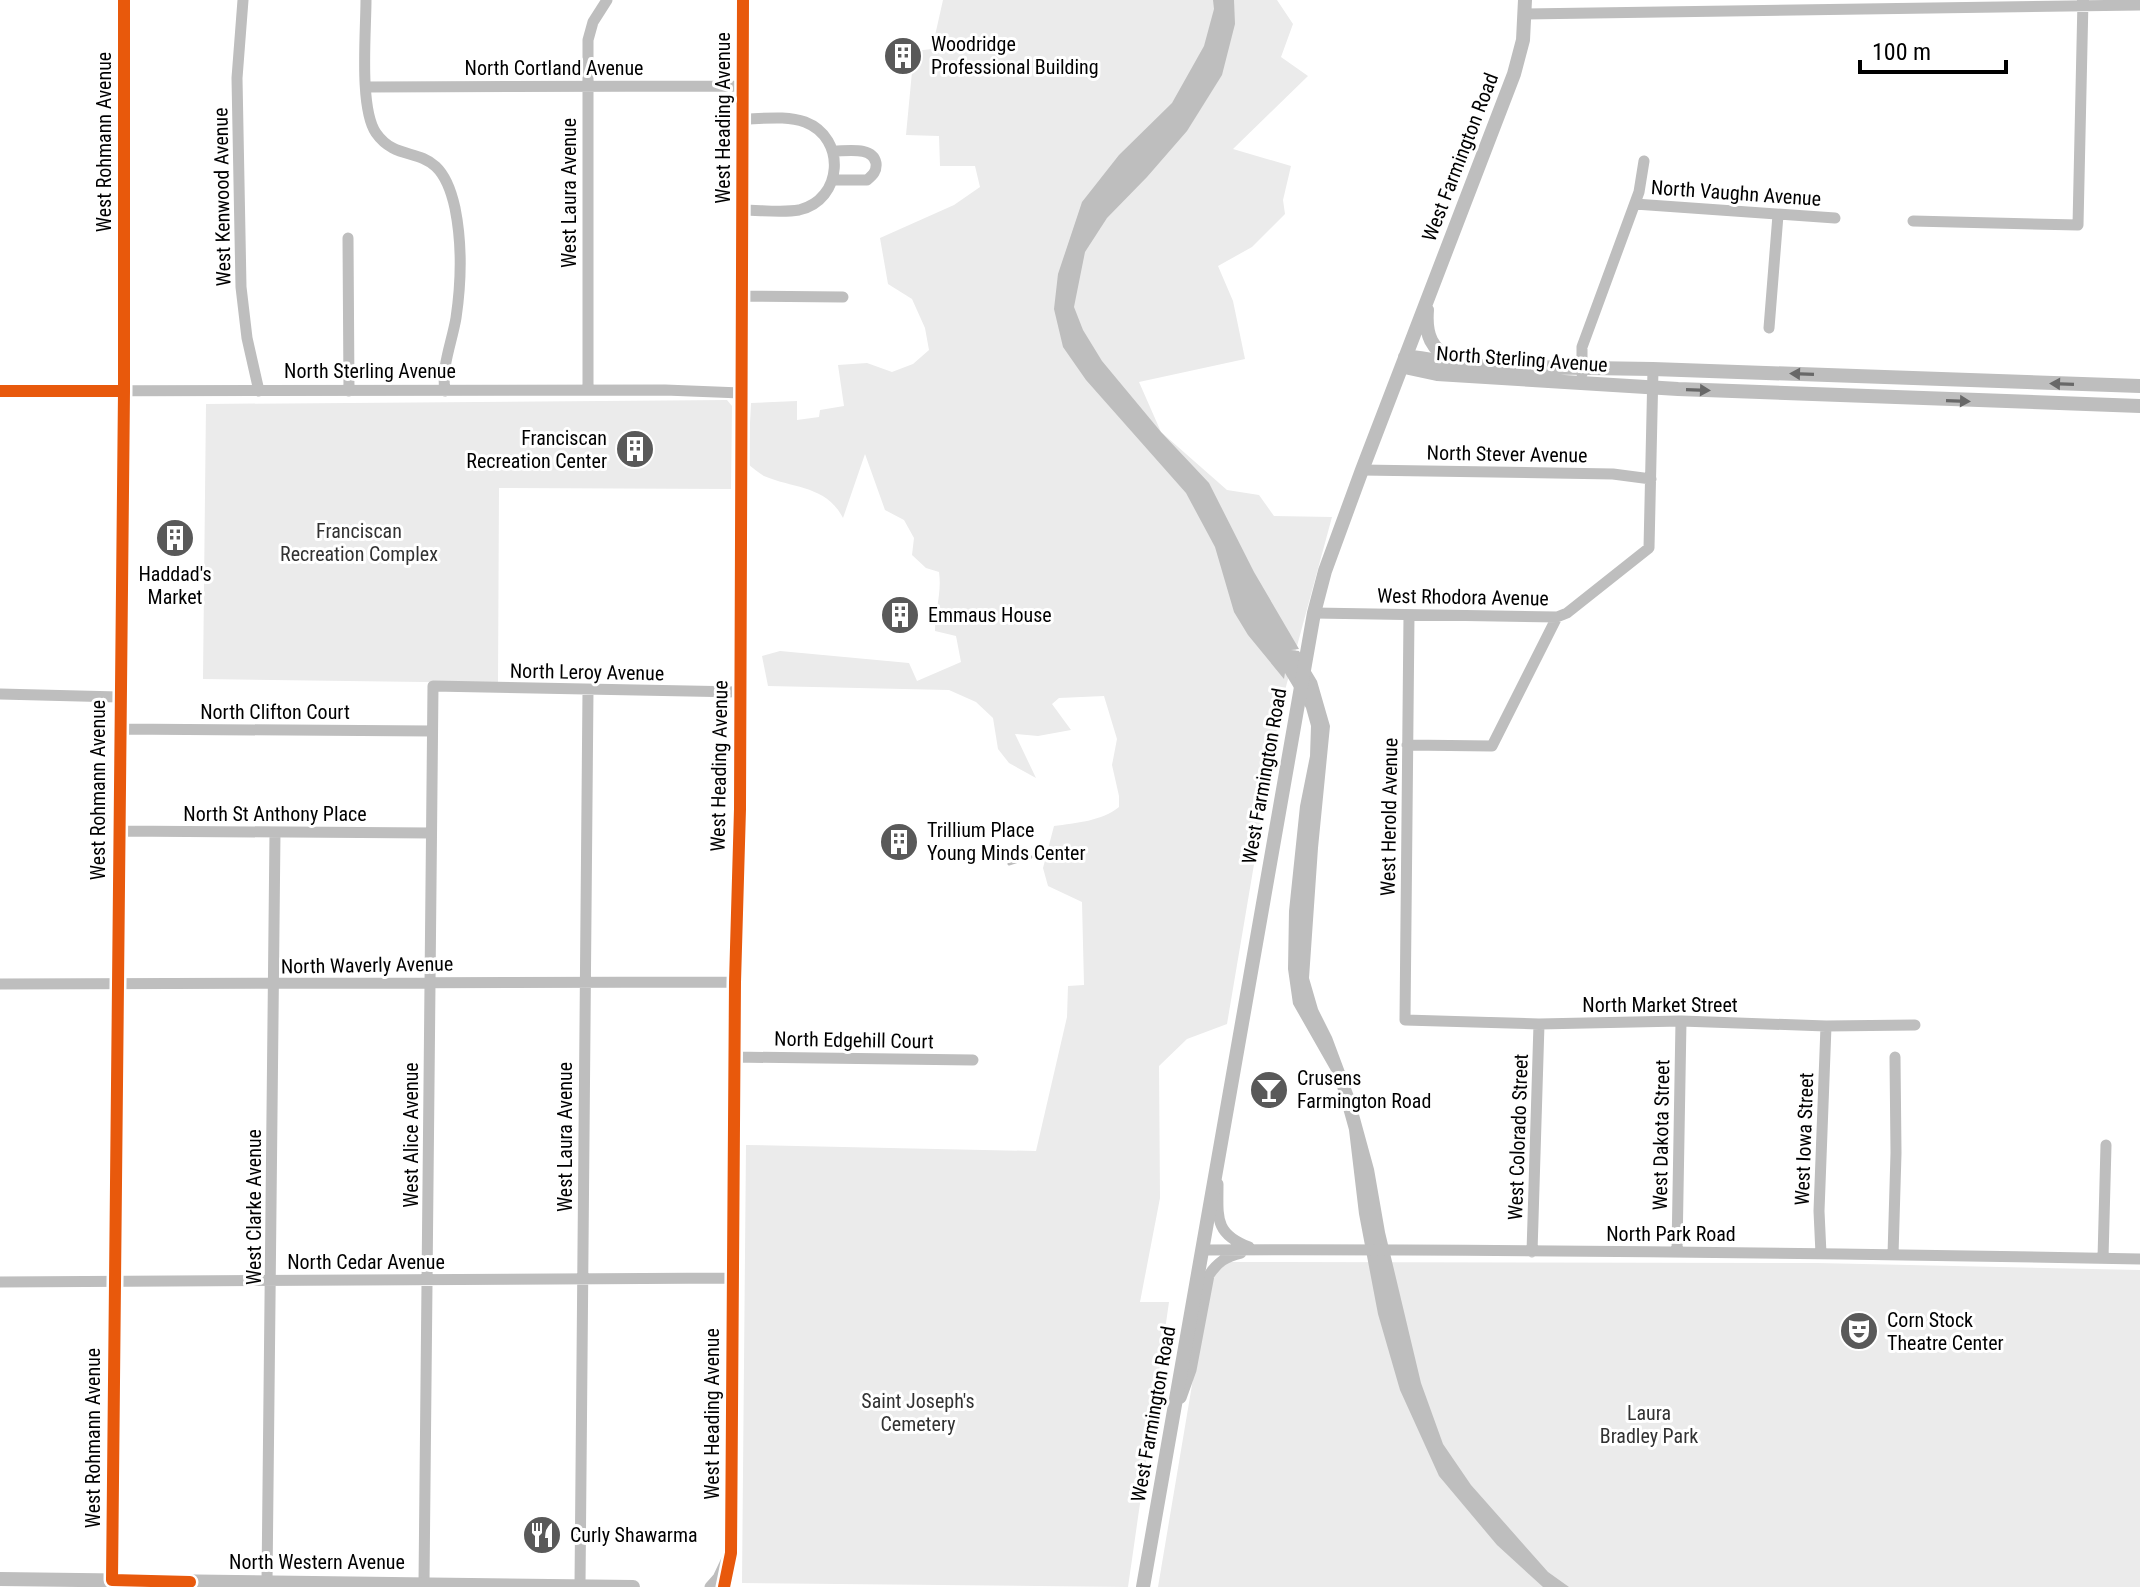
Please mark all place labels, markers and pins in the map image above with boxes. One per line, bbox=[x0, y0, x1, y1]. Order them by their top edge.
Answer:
place label: Woodridge Professional Building bbox=[931, 32, 1099, 79]
building icon: Woodridge Professional Building bbox=[882, 35, 924, 77]
place label: Franciscan Recreation Center bbox=[466, 426, 607, 473]
building icon: Franciscan Recreation Center bbox=[614, 428, 656, 470]
building icon: Haddad's Market bbox=[154, 517, 196, 559]
place label: Haddad's Market bbox=[138, 562, 212, 609]
building icon: Emmaus House bbox=[879, 594, 921, 636]
place label: Emmaus House bbox=[928, 603, 1052, 627]
place label: Trillium Place Young Minds Center bbox=[927, 818, 1086, 865]
building icon: Trillium Place Young Minds Center bbox=[878, 821, 920, 863]
place label: Crusens Farmington Road bbox=[1297, 1066, 1431, 1113]
bar icon: Crusens Farmington Road bbox=[1248, 1069, 1290, 1111]
place label: Corn Stock Theatre Center bbox=[1887, 1308, 2004, 1355]
theatre icon: Corn Stock Theatre Center bbox=[1838, 1310, 1880, 1352]
restaurant icon: Curly Shawarma bbox=[521, 1514, 563, 1556]
place label: Curly Shawarma bbox=[570, 1523, 698, 1547]

